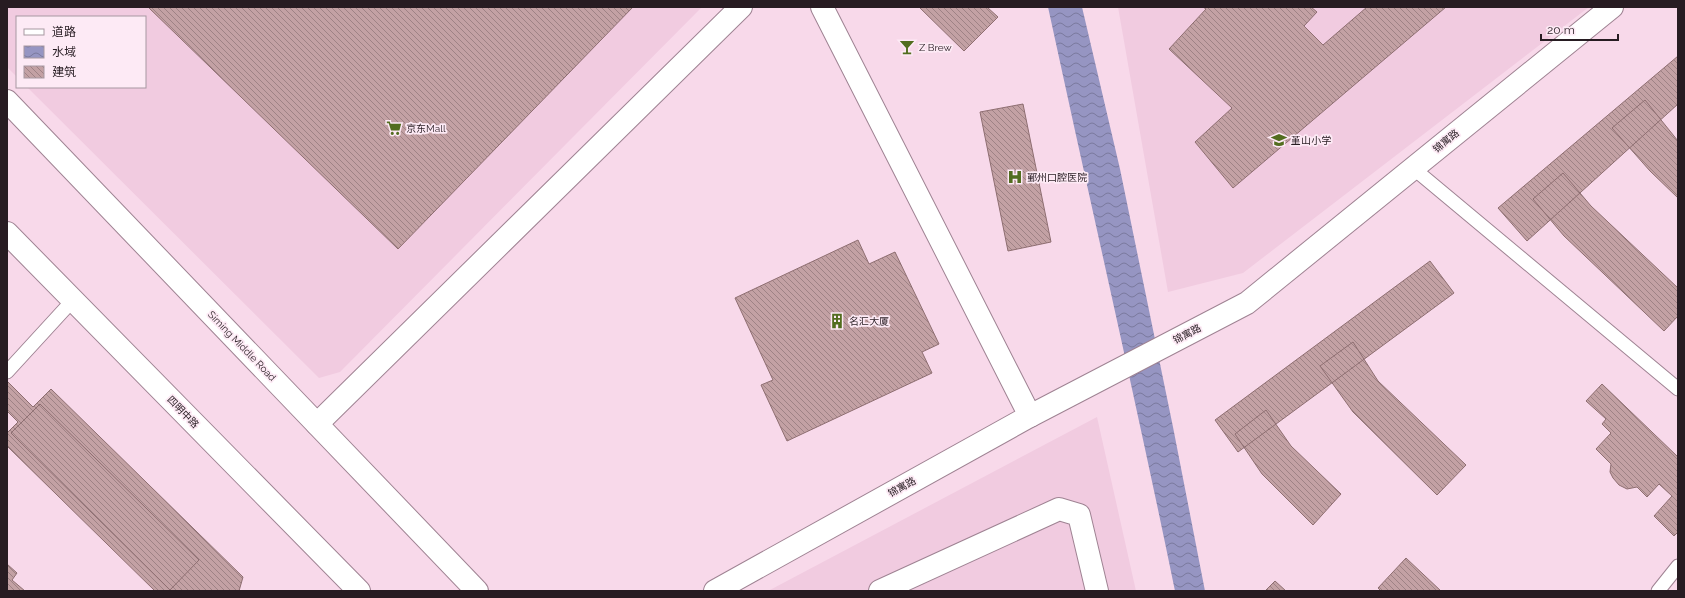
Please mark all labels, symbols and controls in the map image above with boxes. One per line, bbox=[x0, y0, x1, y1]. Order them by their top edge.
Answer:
legend bbox=[16, 16, 146, 88]
scale bar bbox=[1541, 16, 1618, 42]
text: 20 m bbox=[1547, 23, 1575, 37]
text: 道路 bbox=[52, 25, 76, 39]
bar icon: Z Brew bbox=[898, 38, 916, 56]
place label: Z Brew bbox=[919, 42, 952, 53]
text: 水域 bbox=[52, 45, 76, 59]
text: 建筑 bbox=[52, 65, 76, 79]
supermarket icon: 京东Mall bbox=[385, 119, 403, 137]
place label: 京东Mall bbox=[406, 123, 446, 134]
street label: 锦寓路 bbox=[1431, 127, 1461, 155]
school or university icon: 堇山小学 bbox=[1270, 131, 1288, 149]
place label: 堇山小学 bbox=[1291, 135, 1331, 146]
hospital icon: 鄞州口腔医院 bbox=[1006, 168, 1024, 186]
place label: 鄞州口腔医院 bbox=[1027, 172, 1087, 183]
street label: Siming Middle Road bbox=[206, 309, 278, 383]
building icon: 名汇大厦 bbox=[828, 312, 846, 330]
place label: 名汇大厦 bbox=[849, 316, 889, 327]
street label: 锦寓路 bbox=[1171, 322, 1203, 346]
street label: 四明中路 bbox=[165, 394, 201, 430]
street label: 锦寓路 bbox=[886, 475, 918, 499]

